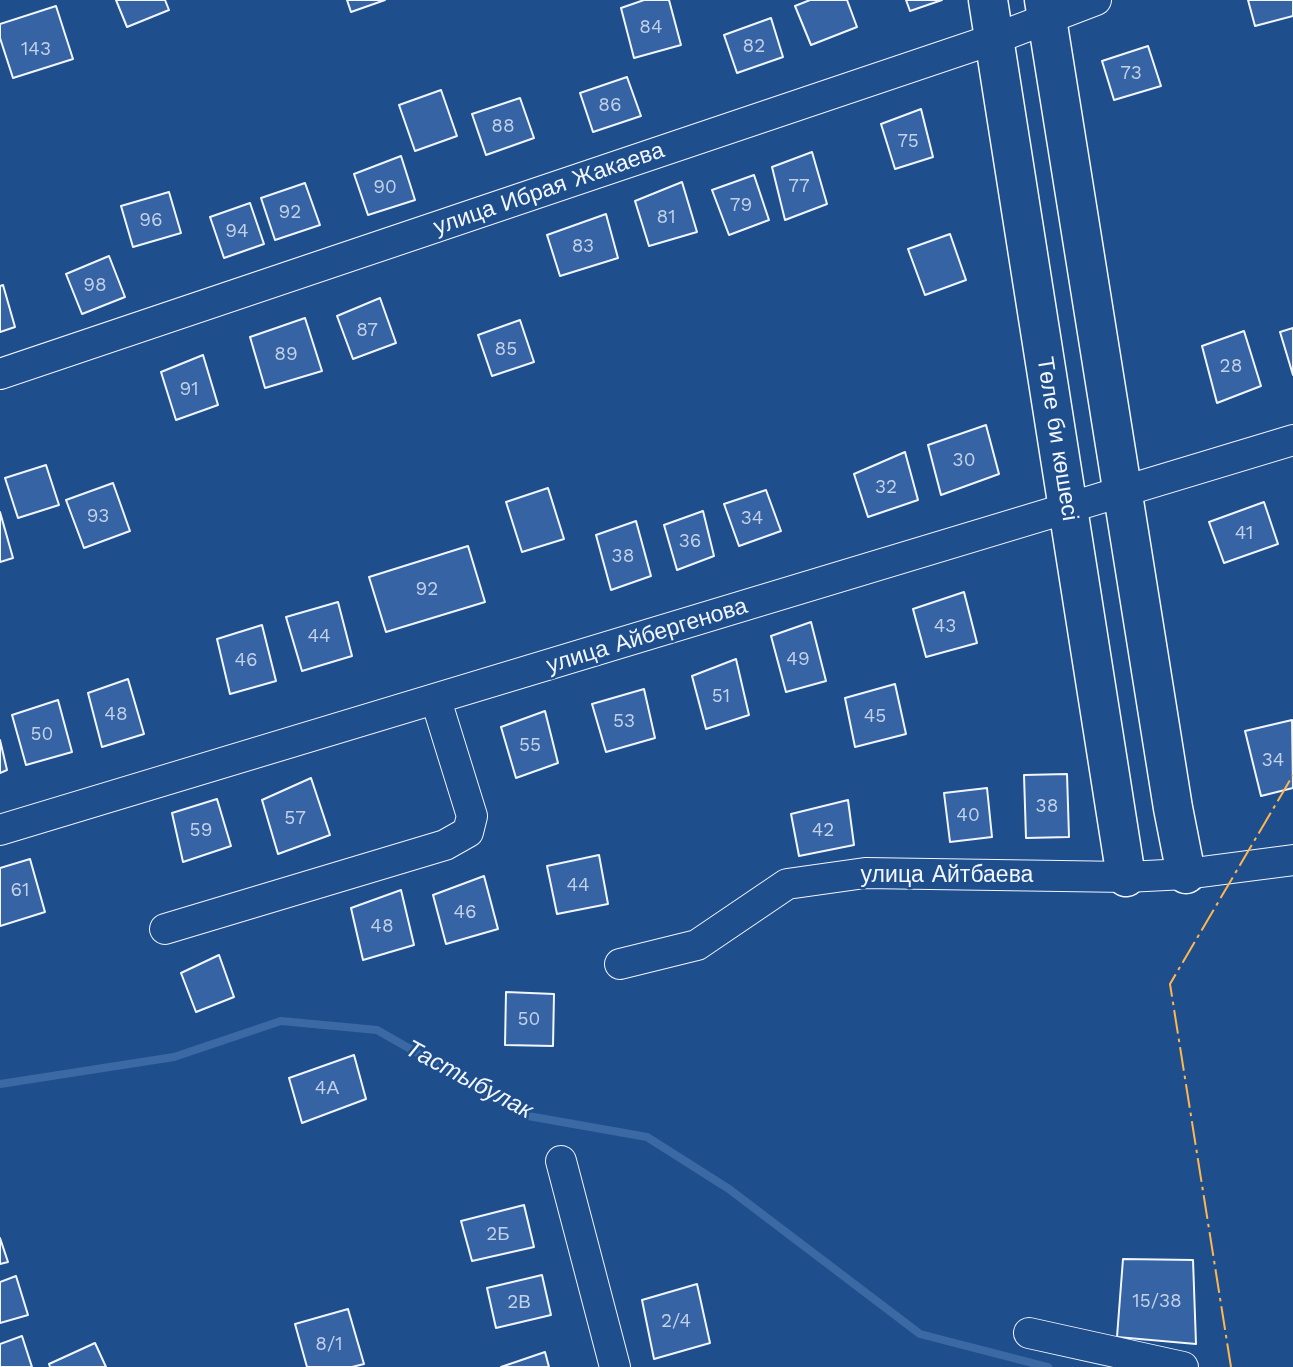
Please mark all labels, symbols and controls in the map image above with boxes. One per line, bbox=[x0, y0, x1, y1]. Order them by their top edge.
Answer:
house number: 84 bbox=[639, 16, 663, 38]
house number: 82 bbox=[743, 35, 765, 57]
house number: 143 bbox=[21, 38, 51, 60]
house number: 73 bbox=[1120, 62, 1142, 84]
house number: 86 bbox=[598, 94, 622, 116]
house number: 88 bbox=[491, 115, 515, 137]
house number: 75 bbox=[897, 130, 919, 152]
street label: улица Ибрая Жакаева bbox=[430, 137, 668, 241]
house number: 77 bbox=[788, 175, 810, 197]
house number: 90 bbox=[373, 176, 397, 198]
house number: 79 bbox=[730, 194, 752, 216]
house number: 92 bbox=[279, 201, 301, 223]
house number: 81 bbox=[656, 206, 676, 228]
house number: 96 bbox=[139, 209, 163, 231]
house number: 94 bbox=[225, 220, 249, 242]
house number: 83 bbox=[572, 235, 594, 257]
house number: 98 bbox=[83, 274, 107, 296]
house number: 87 bbox=[356, 319, 378, 341]
house number: 85 bbox=[495, 338, 517, 360]
house number: 89 bbox=[274, 343, 298, 365]
street label: Төле би көшесі bbox=[1030, 355, 1084, 523]
house number: 28 bbox=[1220, 355, 1242, 377]
house number: 91 bbox=[179, 378, 199, 400]
house number: 30 bbox=[953, 449, 975, 471]
house number: 32 bbox=[875, 476, 897, 498]
house number: 93 bbox=[87, 505, 109, 527]
house number: 34 bbox=[741, 507, 763, 529]
house number: 41 bbox=[1235, 522, 1253, 544]
house number: 36 bbox=[679, 530, 701, 552]
house number: 38 bbox=[612, 545, 634, 567]
house number: 92 bbox=[416, 578, 438, 600]
street label: улица Айбергенова bbox=[543, 592, 751, 680]
house number: 43 bbox=[934, 615, 956, 637]
house number: 44 bbox=[307, 625, 331, 647]
house number: 49 bbox=[786, 648, 810, 670]
house number: 46 bbox=[234, 649, 258, 671]
house number: 51 bbox=[712, 685, 730, 707]
house number: 48 bbox=[104, 703, 128, 725]
house number: 45 bbox=[864, 705, 886, 727]
house number: 53 bbox=[613, 710, 635, 732]
house number: 50 bbox=[31, 723, 53, 745]
house number: 55 bbox=[519, 734, 541, 756]
house number: 34 bbox=[1262, 749, 1284, 771]
house number: 38 bbox=[1036, 795, 1058, 817]
house number: 40 bbox=[956, 804, 980, 826]
house number: 57 bbox=[284, 807, 306, 829]
house number: 59 bbox=[190, 819, 212, 841]
house number: 42 bbox=[812, 819, 834, 841]
street label: улица Айтбаева bbox=[861, 861, 1033, 889]
house number: 44 bbox=[566, 874, 590, 896]
house number: 61 bbox=[11, 879, 29, 901]
house number: 46 bbox=[453, 901, 477, 923]
house number: 48 bbox=[370, 915, 394, 937]
house number: 50 bbox=[518, 1008, 540, 1030]
water label: Тастыбулак bbox=[400, 1034, 538, 1126]
house number: 4А bbox=[315, 1077, 339, 1099]
house number: 2Б bbox=[486, 1223, 510, 1245]
house number: 15/38 bbox=[1132, 1290, 1182, 1312]
house number: 2В bbox=[507, 1291, 531, 1313]
house number: 2/4 bbox=[661, 1310, 691, 1332]
house number: 8/1 bbox=[315, 1333, 343, 1355]

